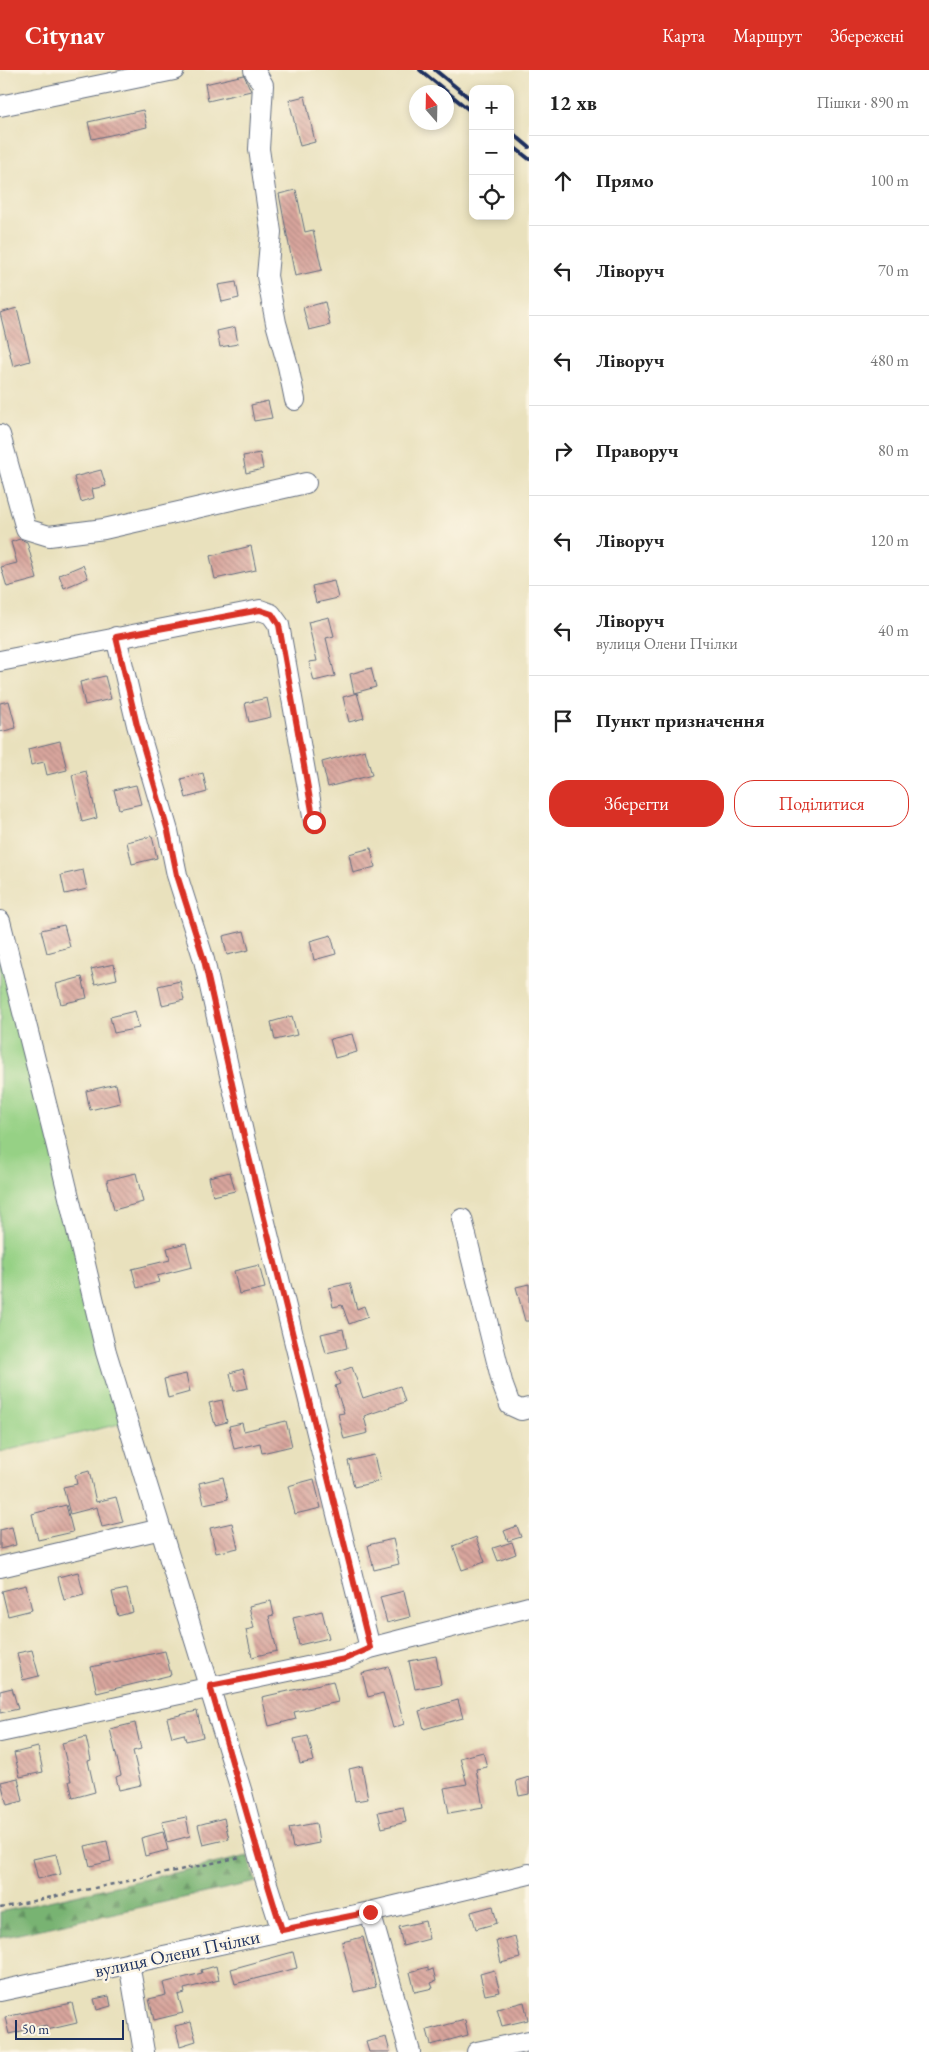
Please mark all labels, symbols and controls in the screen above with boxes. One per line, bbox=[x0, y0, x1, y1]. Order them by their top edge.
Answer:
text: Citynav bbox=[25, 20, 105, 51]
text: Карта bbox=[662, 24, 705, 47]
text: Маршрут bbox=[733, 24, 802, 47]
text: Збережені bbox=[830, 24, 904, 47]
north arrow bbox=[409, 85, 454, 130]
map controls bbox=[469, 85, 514, 220]
button: + bbox=[469, 85, 514, 130]
text: 12 хв bbox=[549, 89, 597, 116]
text: Пішки · 890 m bbox=[816, 92, 909, 113]
button: − bbox=[469, 130, 514, 175]
icon: ahead bbox=[549, 167, 577, 195]
text: Прямо bbox=[596, 168, 654, 193]
text: 100 m bbox=[870, 170, 909, 191]
button: locate bbox=[469, 175, 514, 220]
icon: left bbox=[549, 257, 577, 285]
text: Ліворуч bbox=[596, 258, 664, 283]
text: 70 m bbox=[878, 260, 909, 281]
icon: left bbox=[549, 347, 577, 375]
text: Ліворуч bbox=[596, 348, 664, 373]
text: 480 m bbox=[870, 350, 909, 371]
icon: right bbox=[549, 437, 577, 465]
text: Праворуч bbox=[596, 438, 678, 463]
text: 80 m bbox=[878, 440, 909, 461]
icon: left bbox=[549, 527, 577, 555]
text: Ліворуч bbox=[596, 528, 664, 553]
text: 120 m bbox=[870, 530, 909, 551]
text: Ліворуч bbox=[596, 608, 664, 633]
icon: left bbox=[549, 617, 577, 645]
text: 40 m bbox=[878, 620, 909, 641]
text: вулиця Олени Пчілки bbox=[596, 633, 738, 654]
icon: arrive bbox=[549, 707, 577, 735]
text: Пункт призначення bbox=[596, 708, 765, 733]
button: Зберегти bbox=[549, 780, 724, 827]
button: Поділитися bbox=[734, 780, 909, 827]
route start bbox=[303, 811, 326, 834]
route end bbox=[359, 1901, 382, 1924]
street label: вулиця Олени Пчілки bbox=[92, 1924, 262, 1983]
scale bar bbox=[15, 2017, 124, 2040]
text: 50 m bbox=[22, 2020, 49, 2038]

